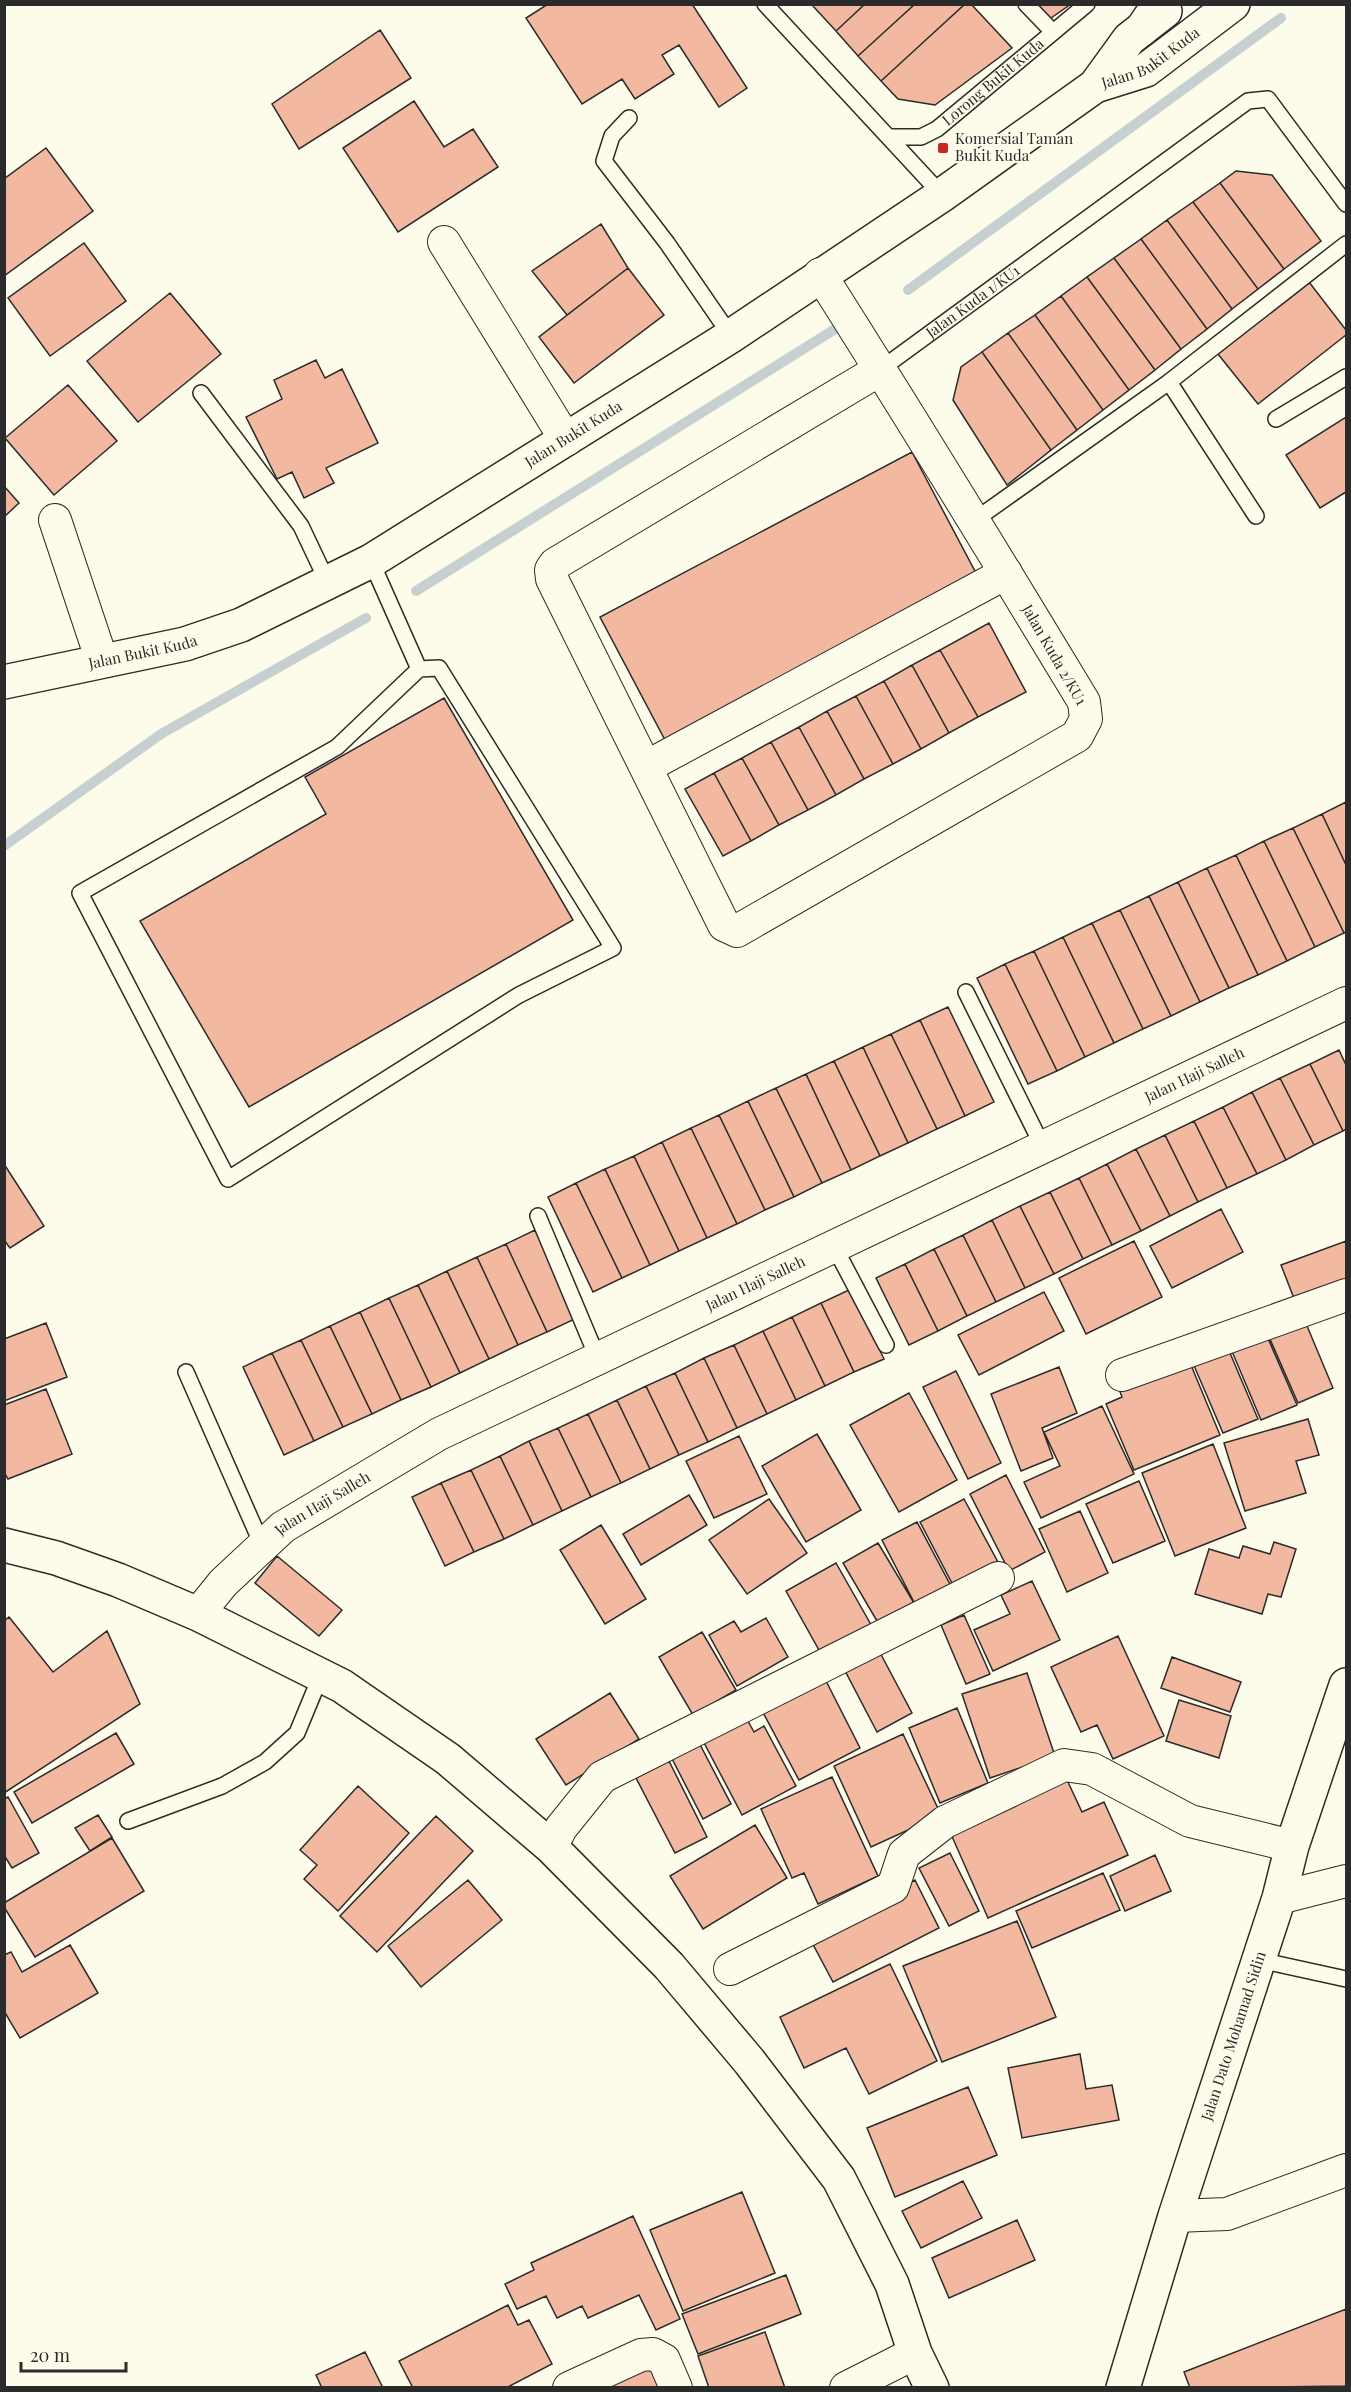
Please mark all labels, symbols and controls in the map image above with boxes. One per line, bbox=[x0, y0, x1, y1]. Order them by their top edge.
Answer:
street label: Jalan Bukit Kuda bbox=[1098, 22, 1204, 93]
street label: Lorong Bukit Kuda bbox=[938, 33, 1048, 130]
place label: Komersial Taman Bukit Kuda bbox=[955, 128, 1073, 165]
marker: Komersial Taman Bukit Kuda bbox=[936, 141, 950, 155]
street label: Jalan Kuda 1/KU1 bbox=[921, 260, 1024, 343]
street label: Jalan Bukit Kuda bbox=[520, 395, 626, 472]
street label: Jalan Kuda 2/KU1 bbox=[1017, 600, 1092, 709]
street label: Jalan Bukit Kuda bbox=[85, 629, 200, 673]
street label: Jalan Haji Salleh bbox=[1140, 1042, 1247, 1107]
street label: Jalan Haji Salleh bbox=[701, 1250, 808, 1315]
street label: Jalan Haji Salleh bbox=[269, 1466, 374, 1540]
street label: Jalan Dato Mohamad Sidin bbox=[1196, 1948, 1270, 2124]
scale bar bbox=[21, 2335, 126, 2373]
text: 20 m bbox=[30, 2343, 70, 2367]

